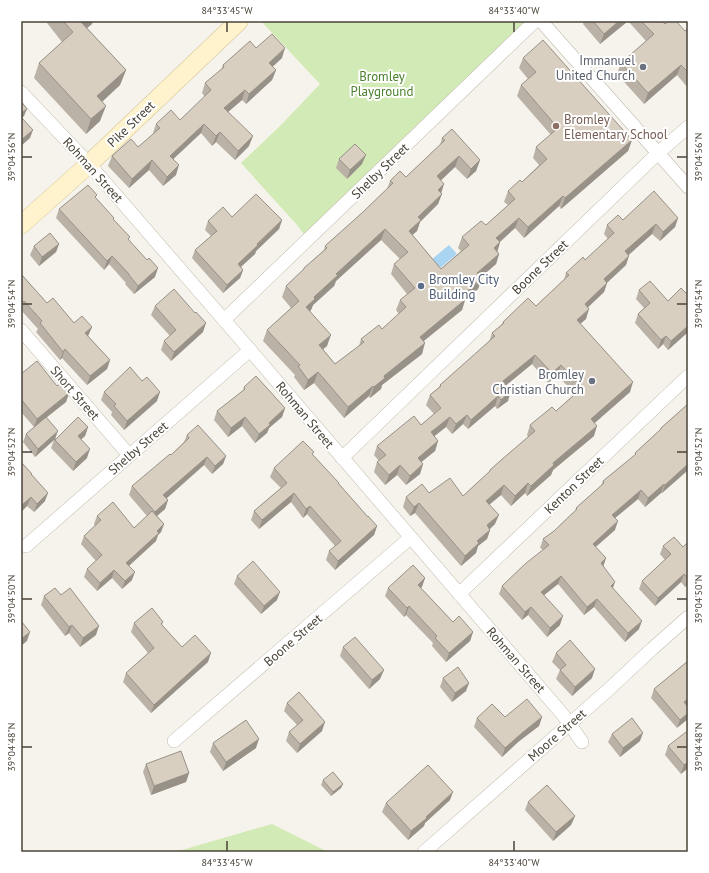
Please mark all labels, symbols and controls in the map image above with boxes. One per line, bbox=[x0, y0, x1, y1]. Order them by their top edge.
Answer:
text: 84°33'45"W bbox=[201, 4, 253, 17]
text: 84°33'40"W bbox=[488, 4, 540, 17]
place label: Immanuel United Church bbox=[556, 52, 635, 84]
marker: Immanuel United Church bbox=[638, 62, 648, 72]
park label: Bromley Playground bbox=[351, 68, 413, 100]
street label: Pike Street bbox=[103, 97, 159, 151]
place label: Bromley Elementary School bbox=[564, 111, 668, 143]
marker: Bromley Elementary School bbox=[551, 121, 561, 131]
text: 39°04'56"N bbox=[5, 132, 18, 182]
text: 39°04'56"N bbox=[692, 132, 705, 182]
street label: Rohman Street bbox=[59, 134, 127, 207]
street label: Shelby Street bbox=[348, 139, 413, 203]
street label: Boone Street bbox=[508, 235, 572, 298]
place label: Bromley City Building bbox=[429, 271, 499, 303]
text: 39°04'54"N bbox=[5, 279, 18, 329]
text: 39°04'54"N bbox=[692, 279, 705, 329]
marker: Bromley City Building bbox=[416, 281, 426, 291]
street label: Short Street bbox=[47, 362, 104, 424]
place label: Bromley Christian Church bbox=[492, 366, 584, 398]
marker: Bromley Christian Church bbox=[587, 376, 597, 386]
street label: Rohman Street bbox=[272, 378, 338, 452]
street label: Shelby Street bbox=[105, 417, 172, 479]
text: 39°04'52"N bbox=[5, 427, 18, 477]
text: 39°04'52"N bbox=[692, 427, 705, 477]
street label: Kenton Street bbox=[541, 452, 608, 518]
text: 39°04'50"N bbox=[5, 574, 18, 624]
text: 39°04'50"N bbox=[692, 574, 705, 624]
street label: Boone Street bbox=[260, 610, 326, 670]
street label: Rohman Street bbox=[483, 623, 550, 697]
street label: Moore Street bbox=[524, 705, 590, 765]
text: 39°04'48"N bbox=[5, 722, 18, 772]
text: 39°04'48"N bbox=[692, 722, 705, 772]
text: 84°33'45"W bbox=[201, 856, 253, 869]
text: 84°33'40"W bbox=[488, 856, 540, 869]

